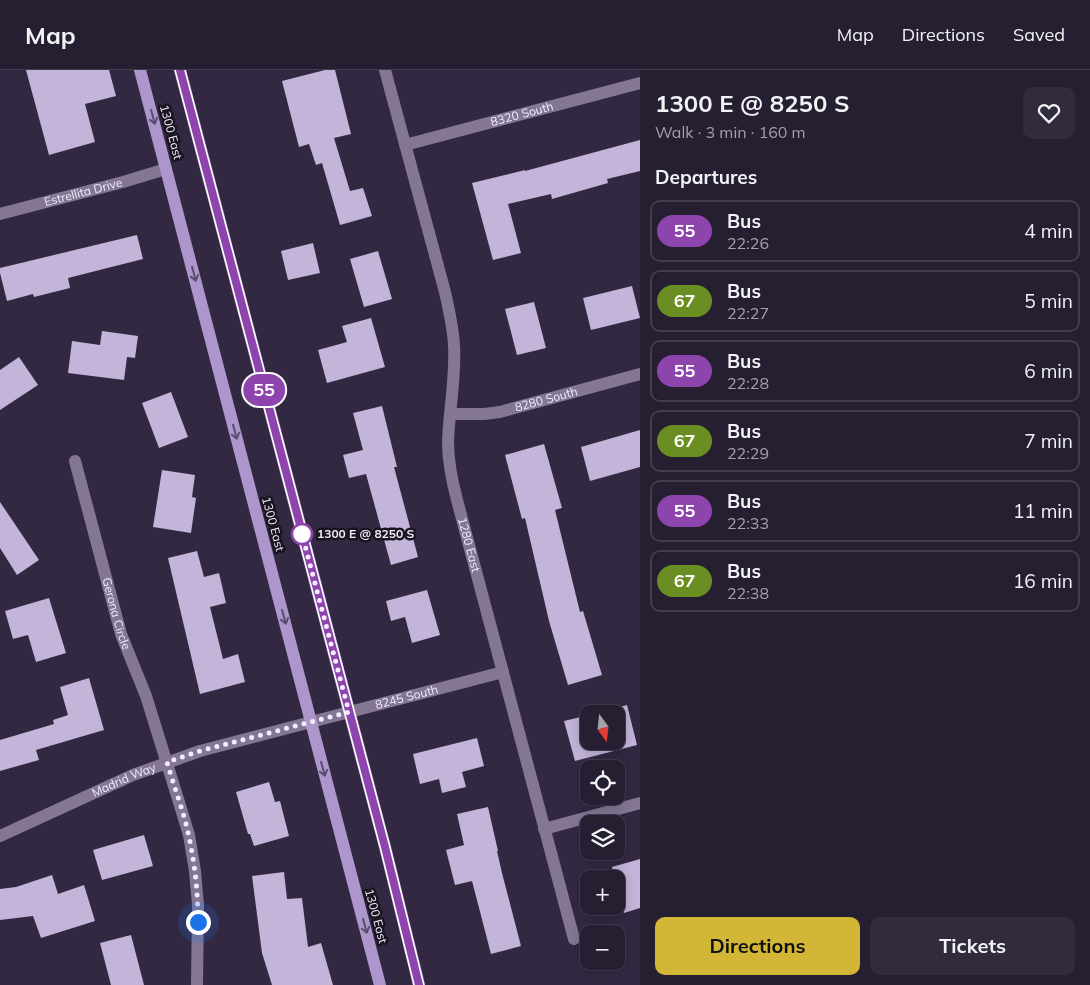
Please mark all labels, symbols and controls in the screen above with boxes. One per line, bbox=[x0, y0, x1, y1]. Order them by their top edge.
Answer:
text: Map bbox=[25, 20, 76, 50]
text: Map bbox=[837, 23, 874, 46]
text: Directions bbox=[902, 23, 985, 46]
text: Saved bbox=[1013, 23, 1065, 46]
button: heart bbox=[1023, 87, 1075, 139]
text: 1300 E @ 8250 S bbox=[655, 88, 849, 118]
street label: 8320 South bbox=[489, 98, 555, 129]
street label: 1300 East bbox=[157, 103, 186, 161]
one-way arrow bbox=[148, 109, 158, 125]
text: Walk · 3 min · 160 m bbox=[655, 122, 806, 142]
text: Departures bbox=[655, 165, 757, 189]
street label: Estrellita Drive bbox=[42, 175, 124, 209]
text: Bus bbox=[727, 209, 761, 233]
text: 55 bbox=[674, 219, 695, 242]
text: 4 min bbox=[1024, 219, 1073, 243]
text: 22:26 bbox=[727, 233, 769, 253]
one-way arrow bbox=[190, 266, 199, 282]
text: Bus bbox=[727, 279, 761, 303]
text: 67 bbox=[674, 289, 695, 312]
text: 5 min bbox=[1024, 289, 1073, 313]
text: 22:27 bbox=[727, 303, 769, 323]
text: Bus bbox=[727, 349, 761, 373]
text: 55 bbox=[674, 359, 695, 382]
text: 6 min bbox=[1024, 359, 1073, 383]
text: 22:28 bbox=[727, 373, 769, 393]
line badge: 55 bbox=[242, 374, 286, 406]
text: 55 bbox=[253, 378, 275, 401]
street label: 8280 South bbox=[513, 383, 579, 415]
text: Bus bbox=[727, 419, 761, 443]
one-way arrow bbox=[231, 423, 240, 439]
text: 67 bbox=[674, 429, 695, 452]
text: 7 min bbox=[1024, 429, 1073, 453]
text: 22:29 bbox=[727, 443, 769, 463]
text: Bus bbox=[727, 489, 761, 513]
street label: 1300 East bbox=[259, 495, 288, 553]
text: 55 bbox=[674, 499, 695, 522]
text: 11 min bbox=[1013, 499, 1073, 523]
text: 22:33 bbox=[727, 513, 769, 533]
street label: 1280 East bbox=[455, 515, 484, 574]
marker: 1300 E @ 8250 S bbox=[291, 523, 313, 545]
place label: 1300 E @ 8250 S bbox=[317, 526, 414, 541]
text: Bus bbox=[727, 559, 761, 583]
text: 67 bbox=[674, 569, 695, 592]
text: 16 min bbox=[1013, 569, 1073, 593]
street label: Gerona Circle bbox=[99, 576, 135, 652]
text: 22:38 bbox=[727, 583, 769, 603]
one-way arrow bbox=[279, 608, 289, 624]
street label: 8245 South bbox=[373, 681, 440, 712]
north arrow bbox=[580, 705, 625, 750]
map controls bbox=[580, 705, 625, 970]
street label: Madrid Way bbox=[89, 759, 158, 800]
one-way arrow bbox=[319, 760, 329, 776]
button: locate bbox=[580, 760, 625, 805]
button: layers bbox=[580, 815, 625, 860]
button: + bbox=[580, 870, 625, 915]
street label: 1300 East bbox=[362, 887, 391, 945]
your location bbox=[186, 910, 211, 935]
one-way arrow bbox=[360, 917, 370, 933]
button: Directions bbox=[655, 917, 860, 975]
button: Tickets bbox=[870, 917, 1075, 975]
button: − bbox=[580, 925, 625, 970]

